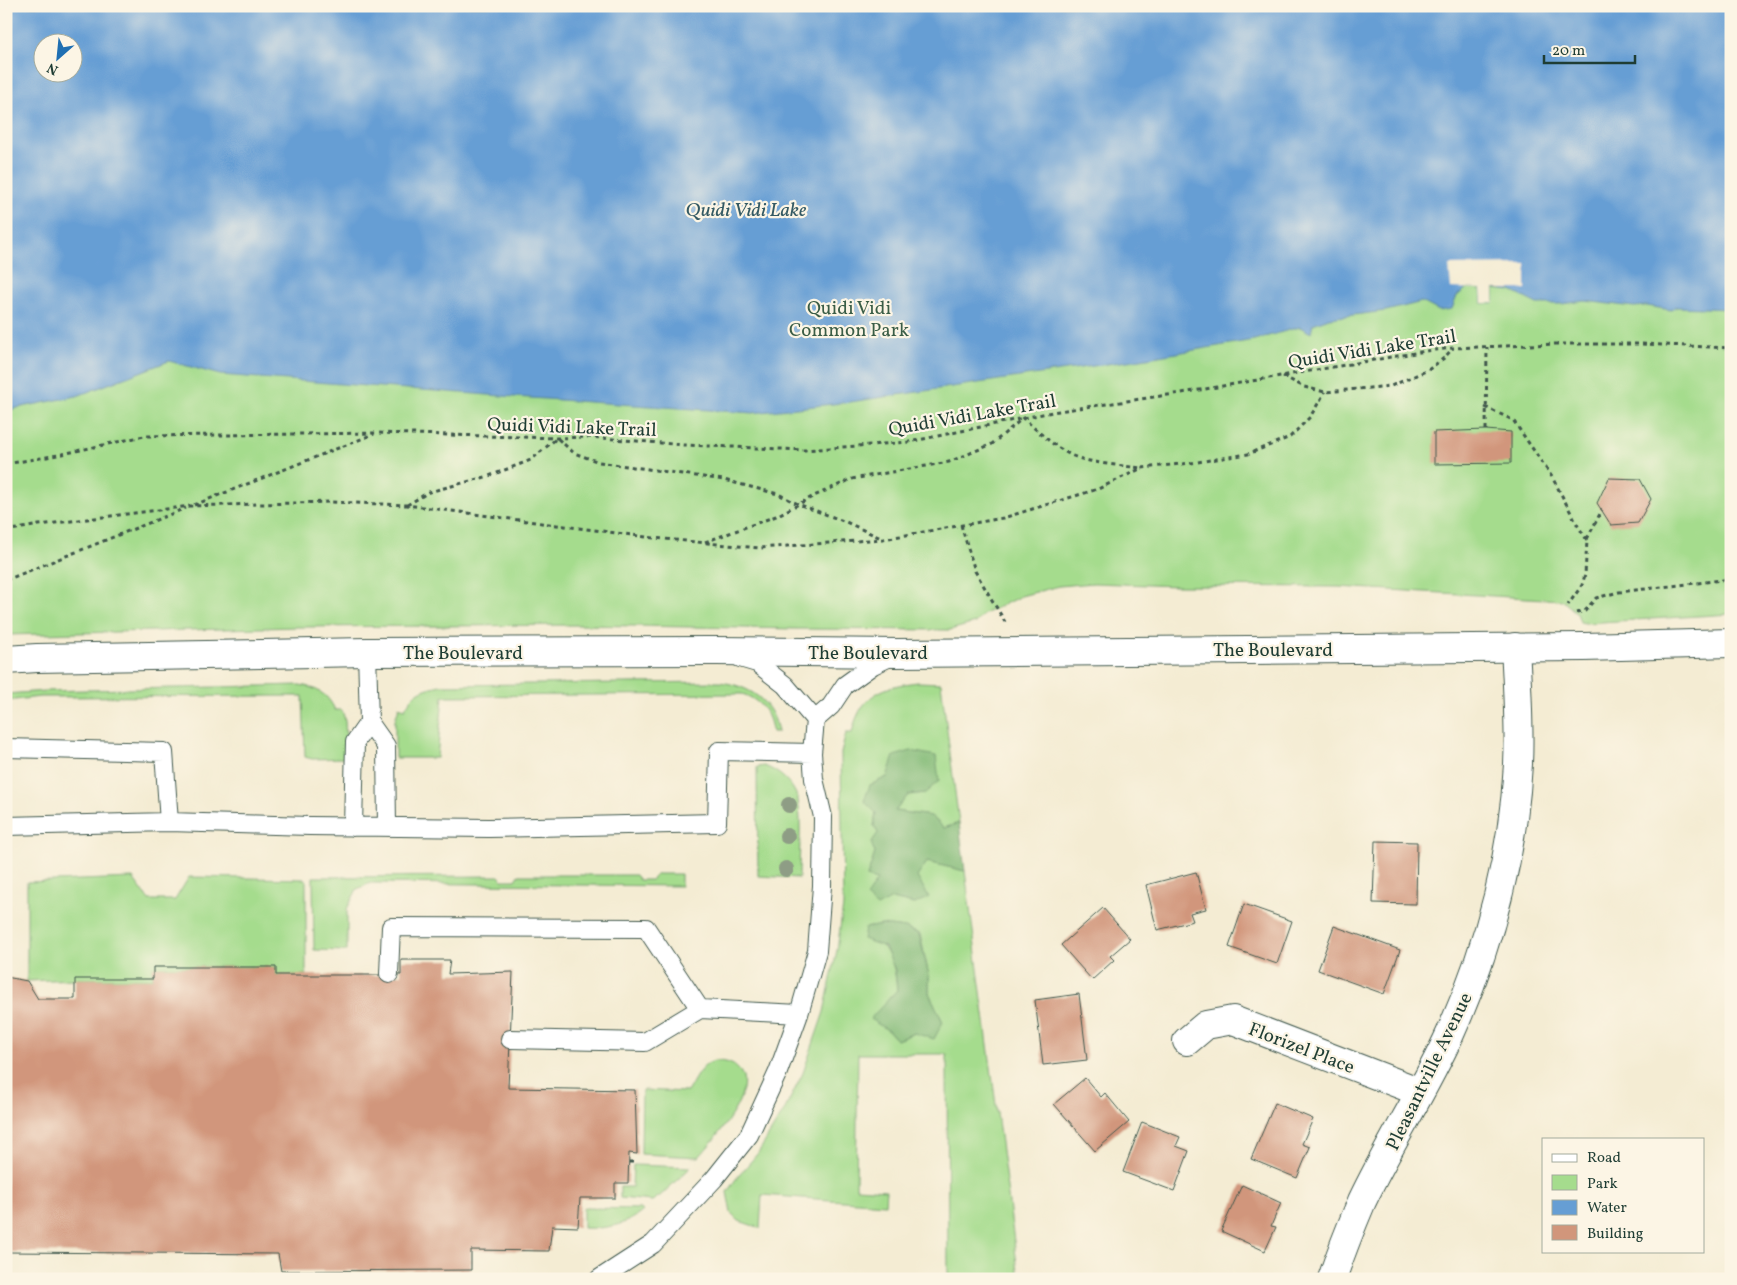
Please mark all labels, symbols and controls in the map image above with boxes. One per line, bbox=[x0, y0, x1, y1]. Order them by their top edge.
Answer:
north arrow bbox=[32, 32, 82, 82]
scale bar bbox=[1544, 32, 1636, 64]
text: 20 m bbox=[1552, 41, 1585, 62]
text: N bbox=[44, 57, 62, 79]
water label: Quidi Vidi Lake bbox=[686, 197, 807, 225]
park label: Quidi Vidi Common Park bbox=[789, 296, 909, 344]
street label: Quidi Vidi Lake Trail bbox=[1287, 324, 1458, 376]
street label: Quidi Vidi Lake Trail bbox=[887, 388, 1058, 443]
street label: Quidi Vidi Lake Trail bbox=[487, 412, 657, 444]
street label: The Boulevard bbox=[1213, 638, 1333, 664]
street label: The Boulevard bbox=[403, 641, 523, 667]
street label: The Boulevard bbox=[808, 641, 928, 667]
street label: Pleasantville Avenue bbox=[1380, 988, 1479, 1155]
street label: Florizel Place bbox=[1244, 1017, 1358, 1081]
legend bbox=[1542, 1138, 1704, 1252]
text: Road bbox=[1587, 1148, 1621, 1169]
text: Park bbox=[1587, 1174, 1618, 1195]
text: Water bbox=[1587, 1198, 1627, 1219]
text: Building bbox=[1587, 1224, 1644, 1245]

